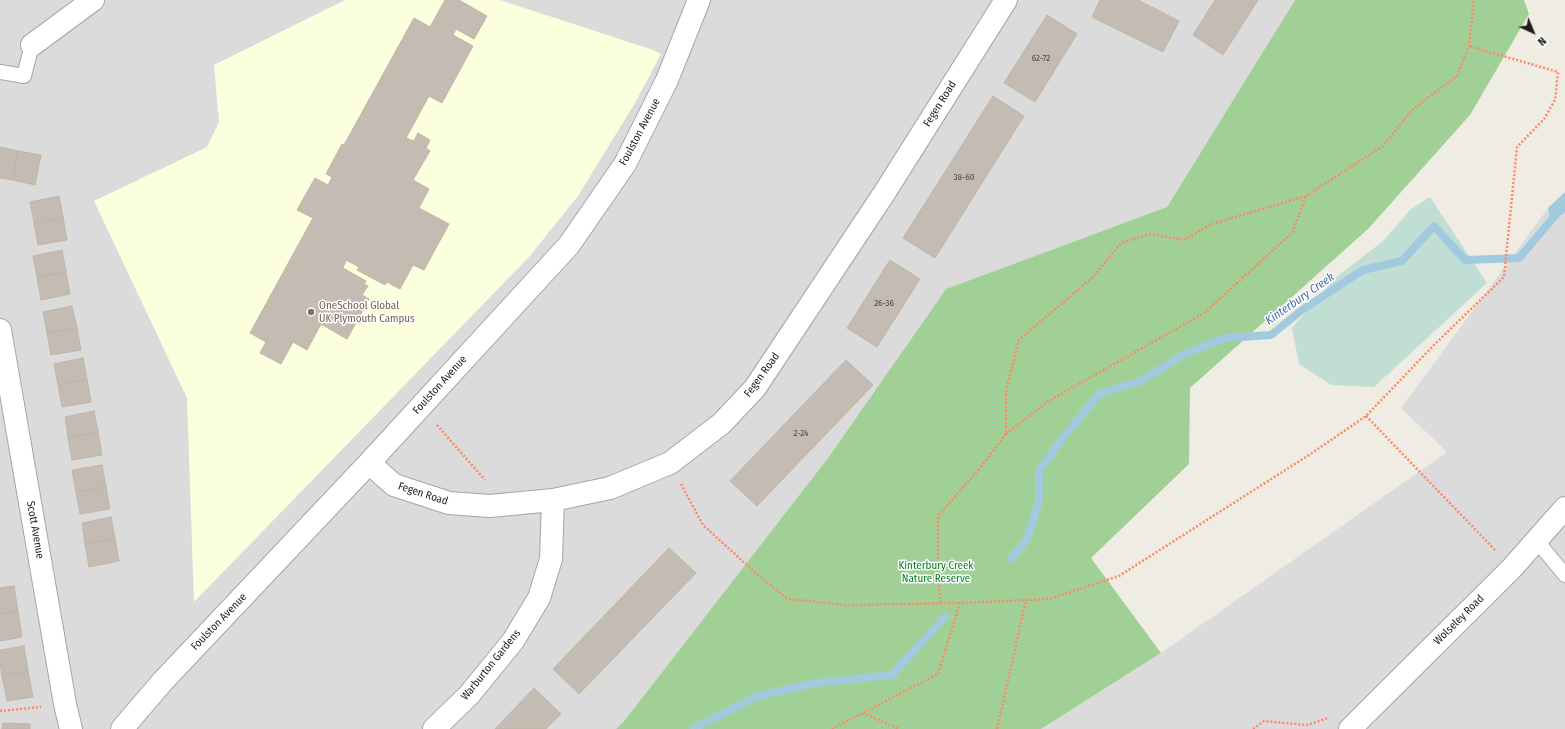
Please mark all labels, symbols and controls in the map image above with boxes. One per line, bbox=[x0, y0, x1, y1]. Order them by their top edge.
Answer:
north arrow bbox=[1513, 12, 1553, 52]
text: N bbox=[1535, 34, 1549, 48]
house number: 62-72 bbox=[1032, 53, 1050, 63]
street label: Fegen Road bbox=[921, 79, 959, 129]
street label: Foulston Avenue bbox=[617, 96, 663, 168]
house number: 38-60 bbox=[953, 172, 975, 182]
water label: Kinterbury Creek bbox=[1263, 270, 1337, 328]
house number: 26-36 bbox=[874, 298, 894, 308]
place label: OneSchool Global UK Plymouth Campus bbox=[319, 299, 415, 325]
marker: OneSchool Global UK Plymouth Campus bbox=[306, 307, 316, 317]
street label: Fegen Road bbox=[742, 350, 782, 400]
street label: Foulston Avenue bbox=[410, 353, 470, 417]
house number: 2-24 bbox=[794, 428, 808, 438]
street label: Fegen Road bbox=[396, 480, 450, 508]
street label: Scott Avenue bbox=[23, 500, 47, 560]
park label: Kinterbury Creek Nature Reserve bbox=[899, 559, 973, 585]
street label: Foulston Avenue bbox=[188, 591, 250, 653]
street label: Wolseley Road bbox=[1431, 592, 1487, 648]
street label: Warburton Gardens bbox=[458, 627, 524, 703]

